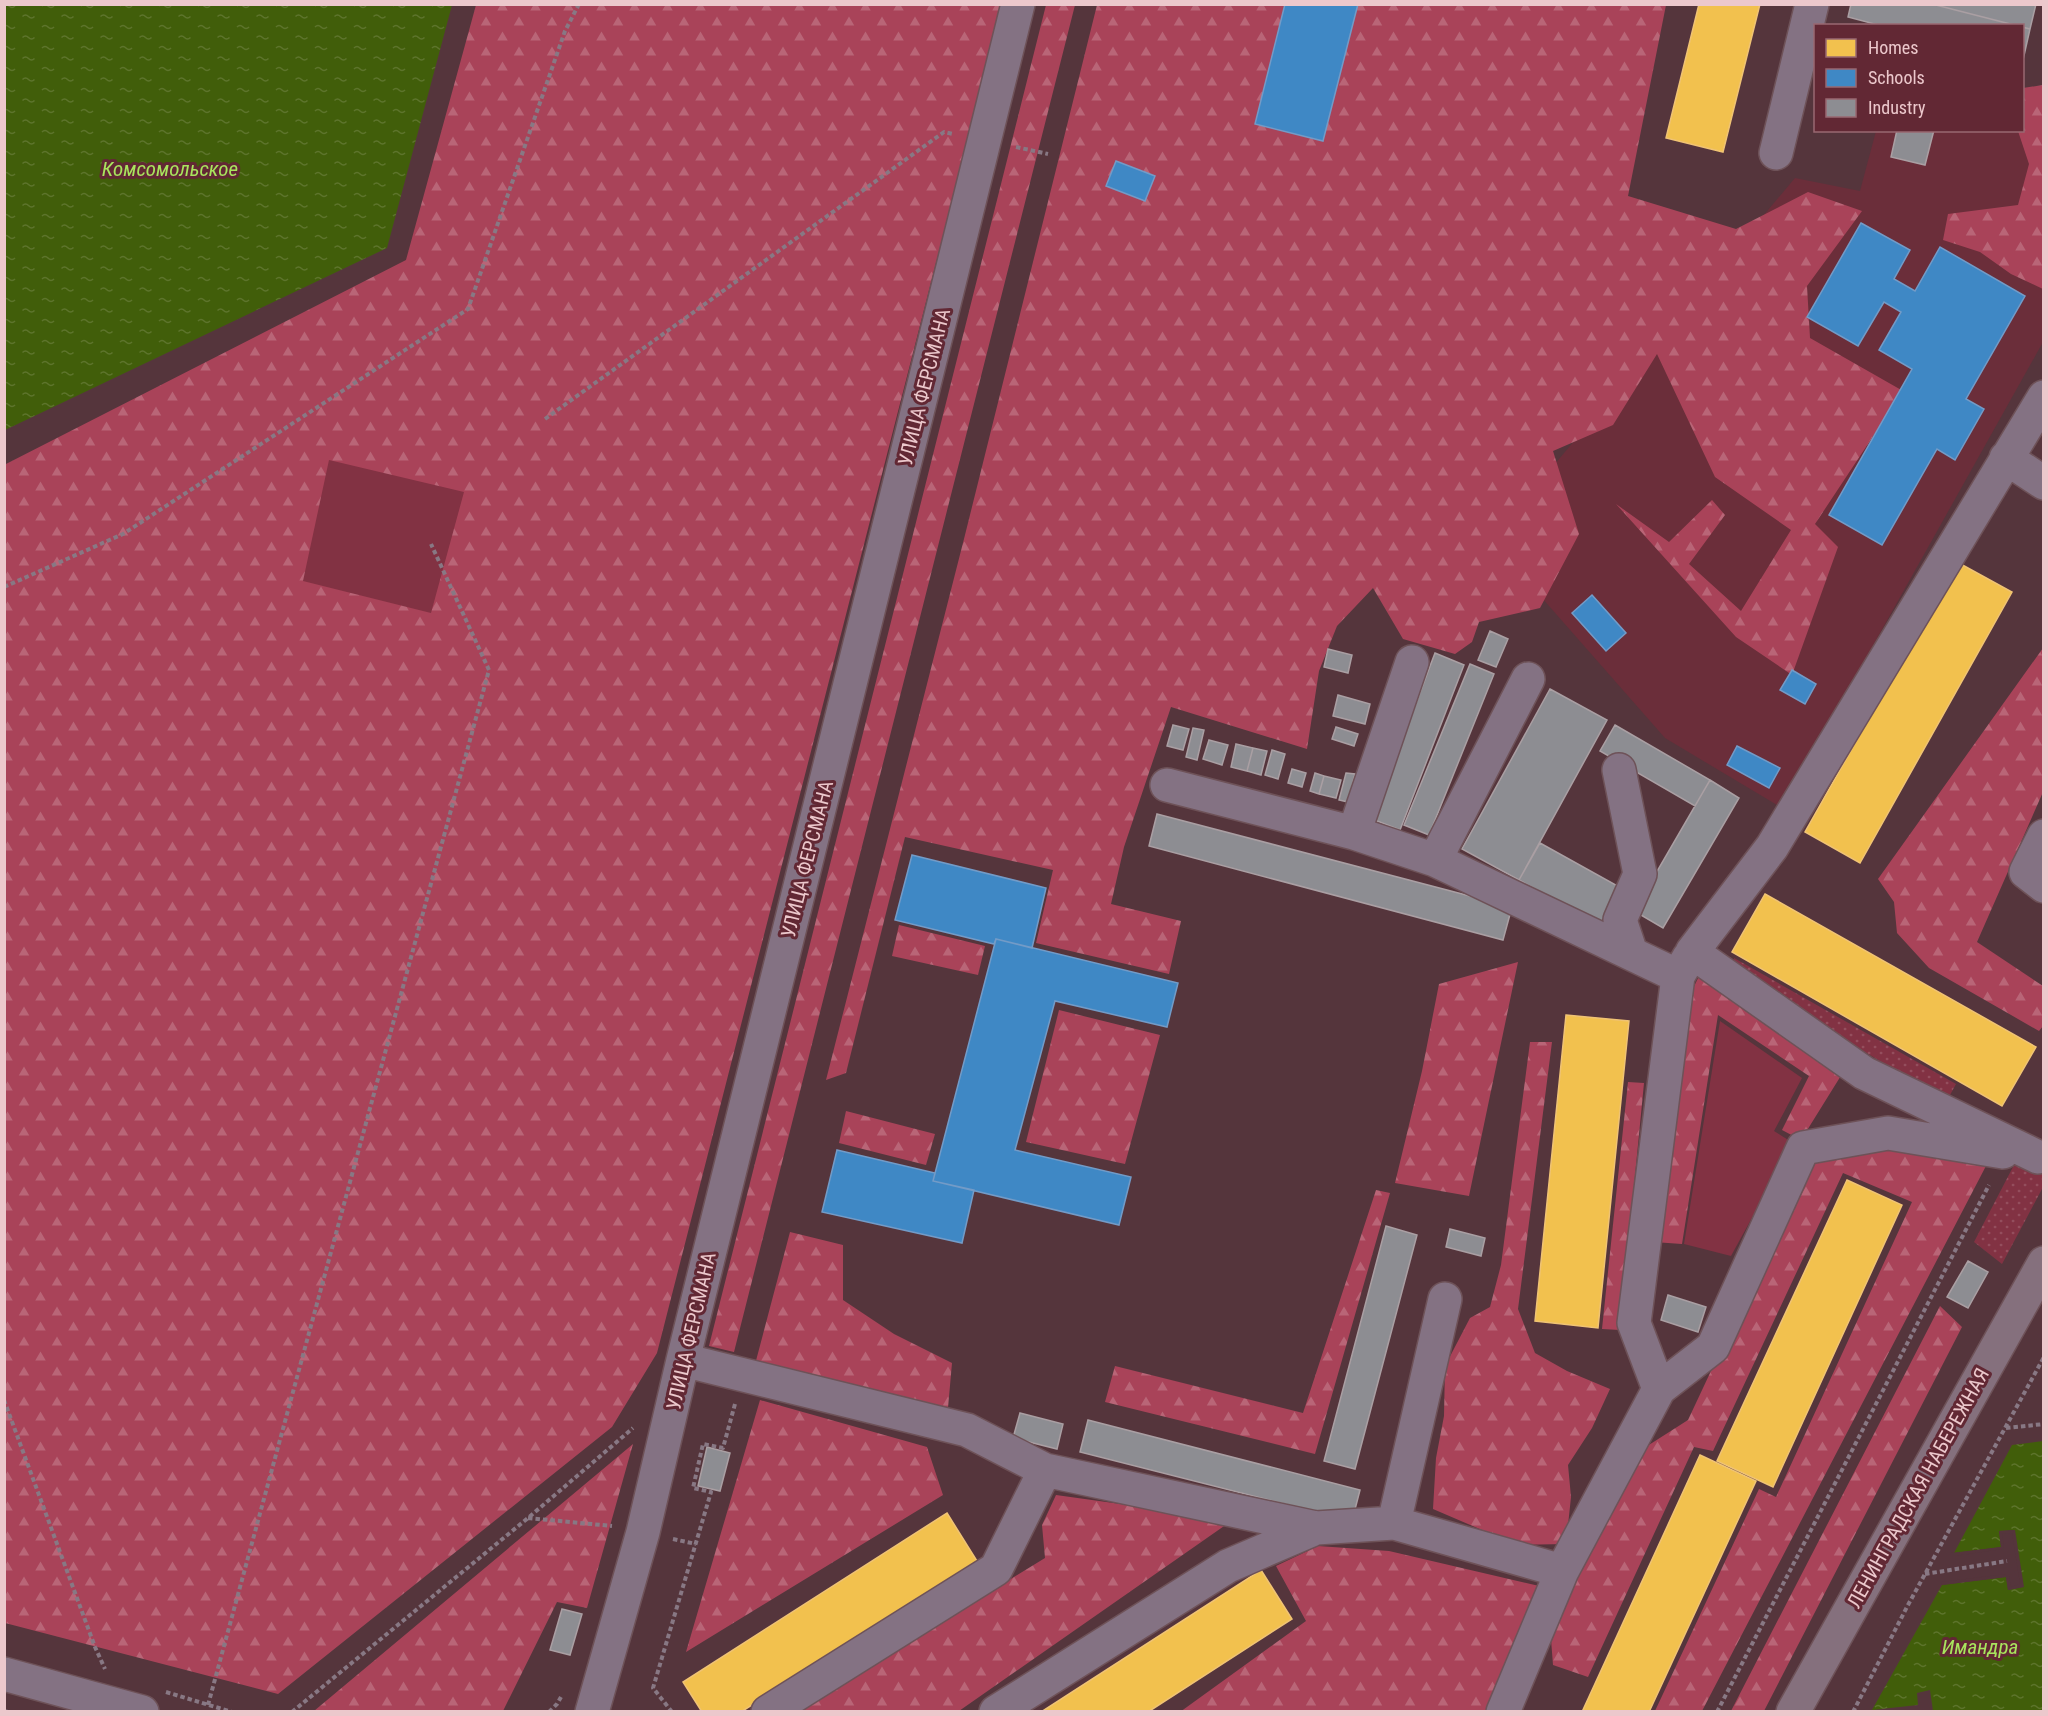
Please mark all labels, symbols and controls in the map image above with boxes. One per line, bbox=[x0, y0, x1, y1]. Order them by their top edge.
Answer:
legend bbox=[1814, 24, 2024, 132]
text: Homes bbox=[1868, 37, 1918, 58]
text: Schools bbox=[1868, 67, 1925, 88]
text: Industry bbox=[1868, 97, 1926, 118]
water label: Комсомольское bbox=[102, 157, 238, 181]
street label: УЛИЦА ФЕРСМАНА bbox=[893, 306, 955, 468]
street label: УЛИЦА ФЕРСМАНА bbox=[776, 778, 838, 940]
street label: УЛИЦА ФЕРСМАНА bbox=[661, 1249, 721, 1412]
street label: ЛЕНИНГРАДСКАЯ НАБЕРЕЖНАЯ bbox=[1842, 1364, 1994, 1612]
water label: Имандра bbox=[1942, 1635, 2018, 1659]

